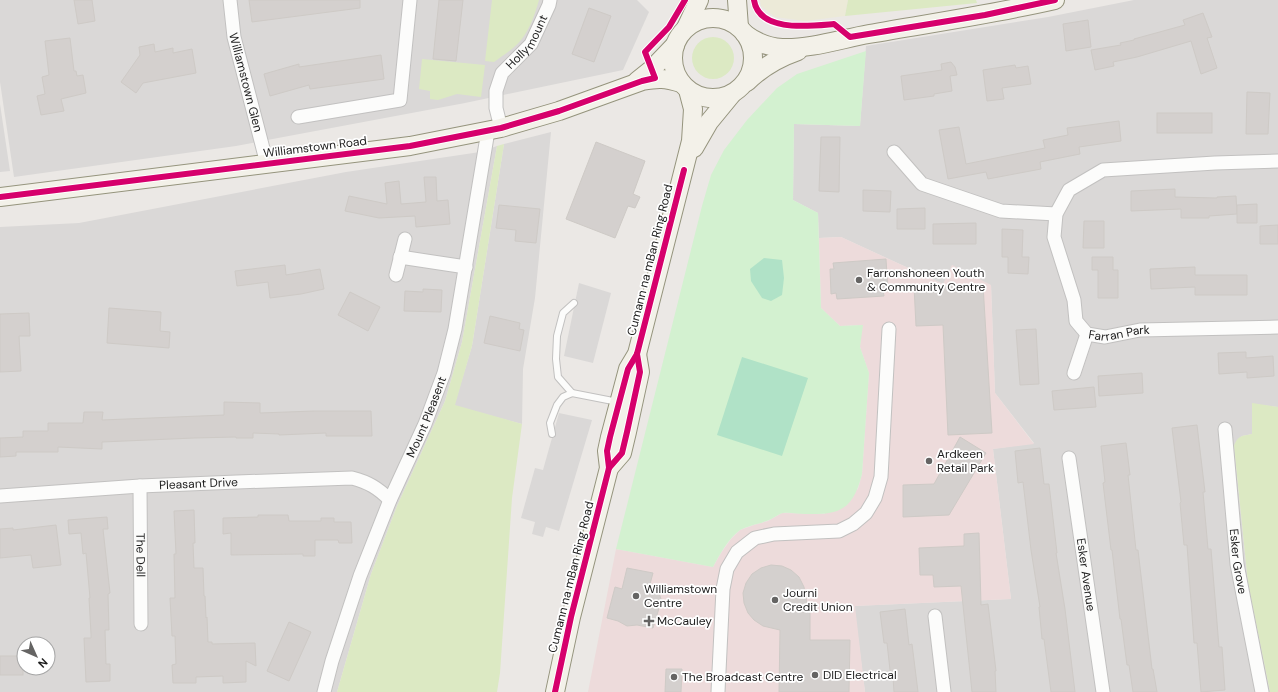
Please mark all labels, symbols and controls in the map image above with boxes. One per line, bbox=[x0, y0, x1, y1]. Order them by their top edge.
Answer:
street label: Hollymount bbox=[502, 12, 551, 73]
street label: Williamstown Glen bbox=[225, 31, 266, 134]
street label: Williamstown Road bbox=[262, 133, 368, 161]
street label: Cumann na mBan Ring Road bbox=[623, 183, 677, 337]
place label: Farronshoneen Youth & Community Centre bbox=[867, 265, 986, 295]
marker: Farronshoneen Youth & Community Centre bbox=[854, 275, 864, 285]
street label: Farran Park bbox=[1087, 322, 1150, 345]
street label: Mount Pleasent bbox=[403, 374, 450, 460]
place label: Ardkeen Retail Park bbox=[937, 446, 994, 476]
marker: Ardkeen Retail Park bbox=[924, 456, 934, 466]
street label: Pleasant Drive bbox=[159, 474, 238, 493]
street label: Cumann na mBan Ring Road bbox=[544, 500, 598, 654]
street label: Esker Grove bbox=[1226, 528, 1251, 596]
street label: The Dell bbox=[132, 533, 149, 577]
street label: Esker Avenue bbox=[1073, 537, 1099, 613]
place label: Williamstown Centre bbox=[644, 581, 717, 611]
place label: Journi Credit Union bbox=[783, 585, 853, 615]
marker: Williamstown Centre bbox=[631, 591, 641, 601]
marker: Journi Credit Union bbox=[770, 595, 780, 605]
place label: McCauley bbox=[657, 613, 712, 629]
marker: McCauley bbox=[644, 616, 654, 626]
north arrow bbox=[16, 636, 56, 676]
text: N bbox=[35, 655, 51, 671]
place label: DID Electrical bbox=[823, 667, 897, 683]
place label: The Broadcast Centre bbox=[682, 669, 804, 685]
marker: DID Electrical bbox=[810, 670, 820, 680]
marker: The Broadcast Centre bbox=[669, 672, 679, 682]

